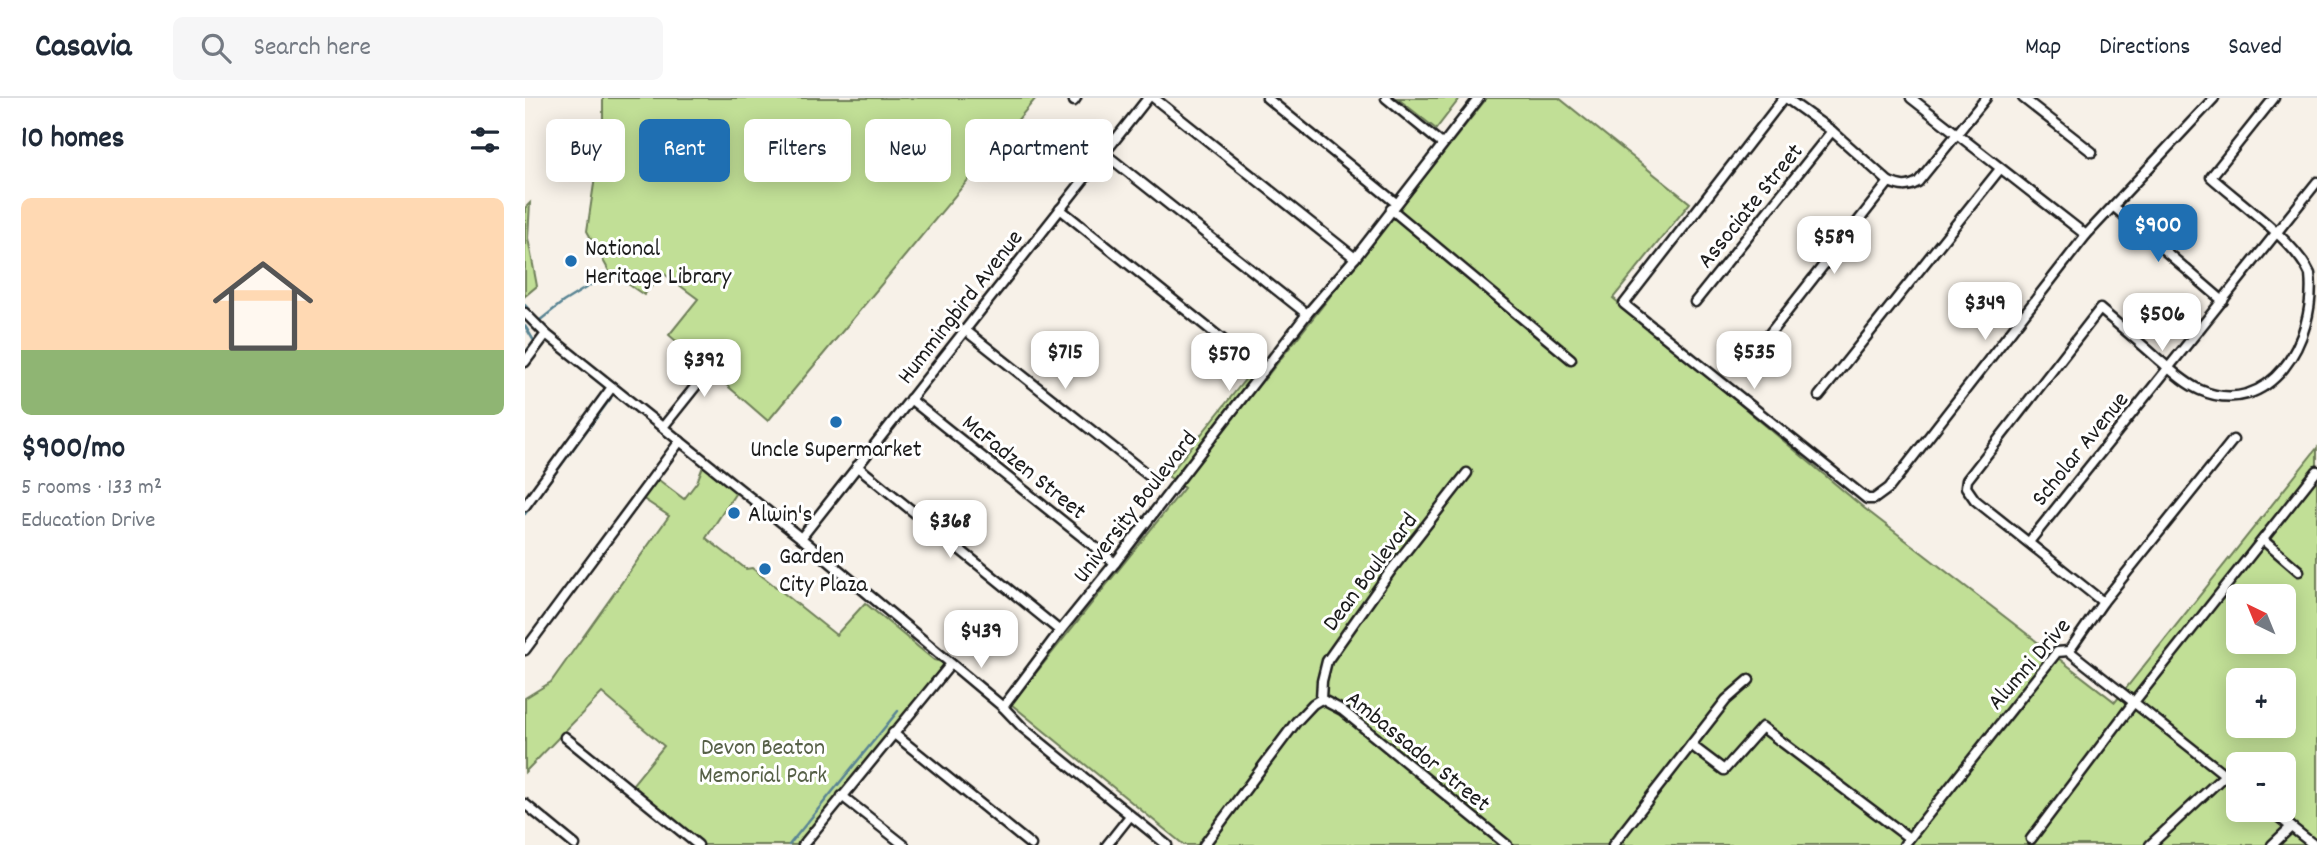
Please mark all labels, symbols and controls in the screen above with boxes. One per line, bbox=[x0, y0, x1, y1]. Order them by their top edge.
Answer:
search box bbox=[173, 17, 663, 80]
text: Casavia bbox=[35, 25, 131, 72]
icon: search bbox=[197, 29, 235, 67]
text: Search here bbox=[253, 30, 371, 67]
text: Map bbox=[2025, 31, 2061, 65]
text: Directions bbox=[2099, 31, 2190, 65]
text: Saved bbox=[2228, 31, 2282, 65]
text: 10 homes bbox=[21, 119, 124, 162]
chip: Buy bbox=[546, 119, 625, 182]
chip: Rent bbox=[639, 119, 730, 182]
chip: Filters bbox=[744, 119, 851, 182]
chip: New bbox=[865, 119, 951, 182]
chip: Apartment bbox=[965, 119, 1113, 182]
icon: filters bbox=[466, 121, 504, 159]
street label: Associate Street bbox=[1690, 137, 1813, 277]
pin: $900 bbox=[2117, 204, 2199, 264]
text: $900 bbox=[2134, 210, 2182, 243]
pin: $589 bbox=[1793, 216, 1875, 276]
text: $589 bbox=[1813, 222, 1855, 255]
street label: Hummingbird Avenue bbox=[890, 223, 1033, 392]
place label: National Heritage Library bbox=[585, 233, 732, 295]
icon: home bbox=[200, 243, 326, 369]
marker: National Heritage Library bbox=[563, 253, 579, 269]
pin: $349 bbox=[1944, 282, 2026, 342]
text: $349 bbox=[1964, 288, 2006, 321]
pin: $506 bbox=[2121, 294, 2203, 353]
text: $506 bbox=[2139, 299, 2185, 332]
pin: $715 bbox=[1024, 331, 1106, 391]
pin: $535 bbox=[1713, 331, 1795, 391]
pin: $570 bbox=[1188, 334, 1270, 393]
text: $715 bbox=[1047, 337, 1083, 370]
text: $535 bbox=[1732, 337, 1776, 370]
text: $570 bbox=[1207, 339, 1251, 372]
pin: $392 bbox=[663, 340, 745, 399]
text: $392 bbox=[683, 345, 725, 378]
street label: Scholar Avenue bbox=[2024, 385, 2138, 515]
street label: McFadzen Street bbox=[954, 407, 1093, 529]
marker: Uncle Supermarket bbox=[828, 414, 844, 430]
street label: University Boulevard bbox=[1066, 424, 1207, 591]
text: $900/mo bbox=[21, 429, 125, 472]
place label: Uncle Supermarket bbox=[750, 434, 922, 468]
text: 5 rooms · 133 m² bbox=[21, 472, 162, 505]
place label: Alwin's bbox=[748, 499, 813, 533]
pin: $368 bbox=[909, 500, 991, 560]
text: Education Drive bbox=[21, 505, 155, 538]
marker: Alwin's bbox=[726, 505, 742, 521]
text: $368 bbox=[929, 506, 971, 539]
street label: Dean Boulevard bbox=[1315, 506, 1427, 639]
place label: Garden City Plaza bbox=[779, 541, 868, 603]
marker: Garden City Plaza bbox=[757, 561, 773, 577]
north arrow bbox=[2226, 584, 2296, 654]
map controls bbox=[2226, 584, 2296, 822]
pin: $439 bbox=[940, 610, 1022, 670]
street label: Alumni Drive bbox=[1980, 611, 2080, 719]
text: $439 bbox=[960, 616, 1002, 649]
button: + bbox=[2226, 668, 2296, 738]
street label: Ambassador Street bbox=[1337, 683, 1497, 821]
park label: Devon Beaton Memorial Park bbox=[699, 732, 827, 794]
button: − bbox=[2226, 752, 2296, 822]

